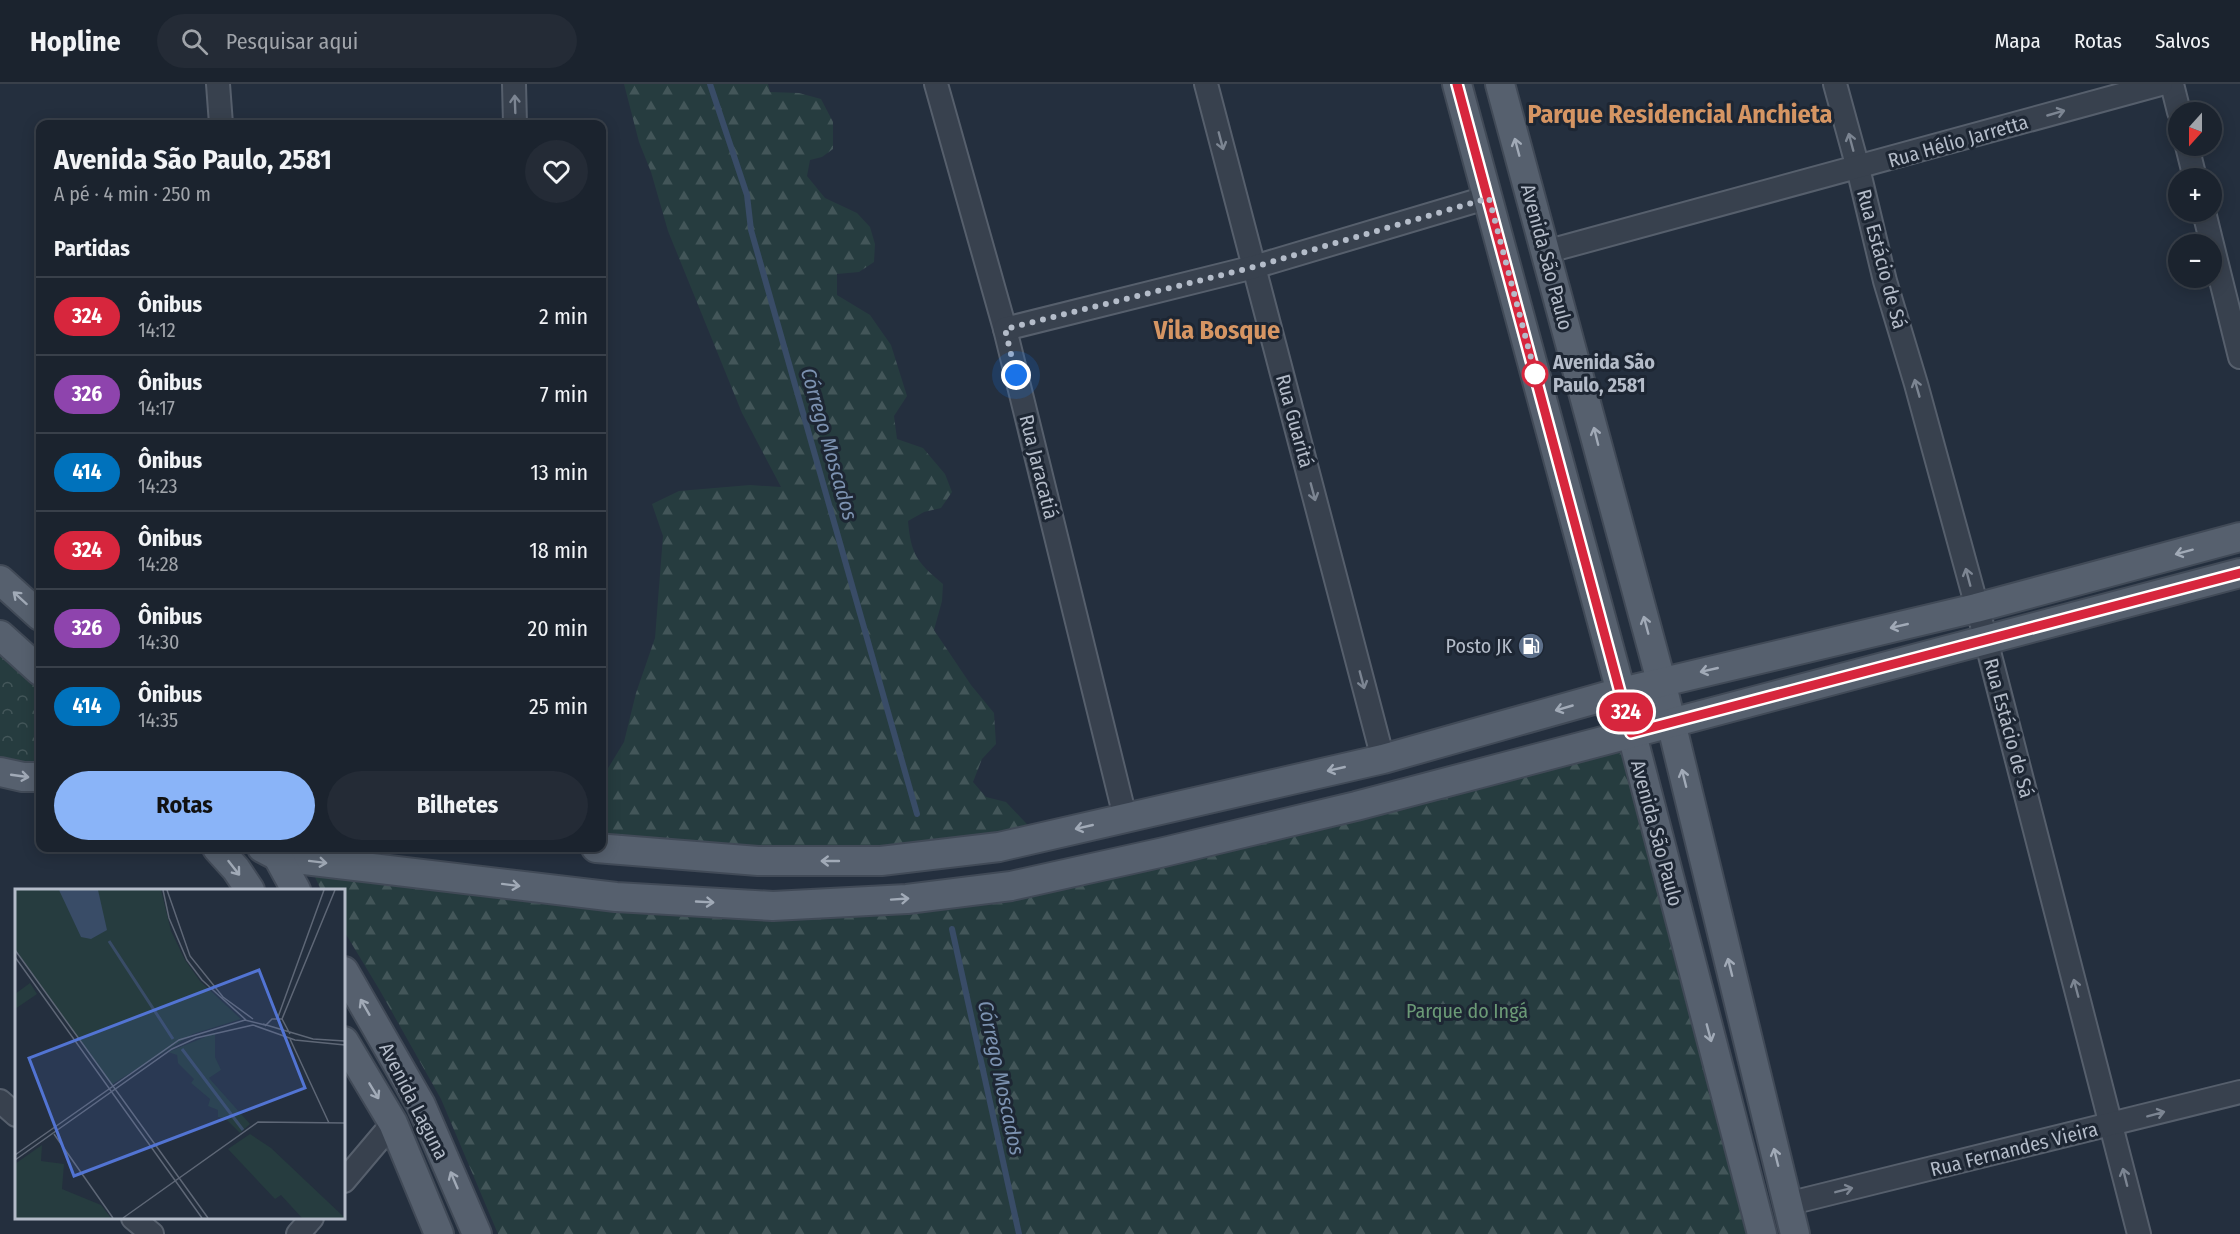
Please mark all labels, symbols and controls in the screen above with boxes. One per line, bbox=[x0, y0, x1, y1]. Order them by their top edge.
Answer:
search box bbox=[157, 14, 577, 68]
text: Hopline bbox=[30, 25, 121, 58]
icon: search bbox=[178, 25, 211, 58]
text: Pesquisar aqui bbox=[226, 28, 358, 55]
text: Mapa bbox=[1994, 28, 2041, 54]
text: Rotas bbox=[2074, 28, 2122, 54]
text: Salvos bbox=[2155, 28, 2210, 54]
one-way arrow bbox=[509, 95, 520, 115]
district label: Parque Residencial Anchieta bbox=[1527, 99, 1833, 130]
north arrow bbox=[2168, 102, 2222, 156]
map controls bbox=[2168, 102, 2222, 288]
one-way arrow bbox=[2046, 107, 2065, 118]
street label: Rua Hélio Jarretta bbox=[1885, 110, 2031, 172]
one-way arrow bbox=[1215, 131, 1227, 150]
one-way arrow bbox=[1845, 133, 1856, 152]
one-way arrow bbox=[1510, 138, 1522, 157]
button: heart bbox=[525, 140, 588, 203]
text: Avenida São Paulo, 2581 bbox=[54, 143, 332, 176]
button: + bbox=[2168, 168, 2222, 222]
street label: Avenida São Paulo bbox=[1516, 181, 1578, 333]
text: A pé · 4 min · 250 m bbox=[54, 182, 211, 206]
street label: Rua Estácio de Sá bbox=[1852, 186, 1912, 332]
button: − bbox=[2168, 234, 2222, 288]
text: Partidas bbox=[54, 235, 130, 262]
text: Ônibus bbox=[138, 291, 202, 318]
text: 324 bbox=[72, 303, 102, 329]
text: 2 min bbox=[539, 303, 588, 330]
district label: Vila Bosque bbox=[1153, 315, 1280, 346]
text: 14:12 bbox=[138, 318, 176, 342]
place label: Avenida São Paulo, 2581 bbox=[1552, 350, 1655, 397]
your location bbox=[1001, 360, 1031, 390]
marker: Avenida São Paulo, 2581 bbox=[1522, 361, 1548, 387]
water label: Córrego Moscados bbox=[795, 365, 863, 523]
text: Ônibus bbox=[138, 369, 202, 396]
street label: Rua Guaritá bbox=[1271, 372, 1319, 470]
one-way arrow bbox=[1911, 379, 1922, 398]
text: 326 bbox=[72, 381, 102, 407]
text: 7 min bbox=[540, 381, 588, 408]
text: 14:17 bbox=[138, 396, 175, 420]
street label: Rua Jaracatiá bbox=[1014, 412, 1064, 522]
one-way arrow bbox=[1589, 427, 1601, 446]
text: Ônibus bbox=[138, 447, 202, 474]
text: 414 bbox=[72, 459, 102, 485]
text: 13 min bbox=[530, 459, 588, 486]
text: 14:23 bbox=[138, 474, 178, 498]
one-way arrow bbox=[1308, 482, 1319, 501]
text: Ônibus bbox=[138, 525, 202, 552]
text: 324 bbox=[72, 537, 102, 563]
text: 18 min bbox=[529, 537, 588, 564]
one-way arrow bbox=[2174, 547, 2193, 558]
text: 14:28 bbox=[138, 552, 179, 576]
one-way arrow bbox=[1962, 567, 1973, 586]
one-way arrow bbox=[13, 591, 28, 605]
text: Ônibus bbox=[138, 603, 202, 630]
text: 326 bbox=[72, 615, 102, 641]
text: 20 min bbox=[528, 615, 588, 642]
one-way arrow bbox=[1640, 616, 1651, 635]
one-way arrow bbox=[1890, 621, 1909, 633]
text: 14:30 bbox=[138, 630, 179, 654]
fuel station icon: Posto JK bbox=[1516, 631, 1546, 661]
place label: Posto JK bbox=[1446, 634, 1512, 658]
street label: Rua Estácio de Sá bbox=[1979, 655, 2039, 801]
one-way arrow bbox=[1700, 665, 1719, 677]
one-way arrow bbox=[1357, 670, 1369, 689]
text: Ônibus bbox=[138, 681, 202, 708]
line badge: 324 bbox=[1592, 692, 1660, 732]
text: 414 bbox=[72, 693, 102, 719]
text: 25 min bbox=[529, 693, 588, 720]
text: 324 bbox=[1611, 699, 1641, 725]
one-way arrow bbox=[1555, 702, 1574, 714]
text: 14:35 bbox=[138, 708, 178, 732]
street label: Avenida São Paulo bbox=[1626, 757, 1688, 909]
one-way arrow bbox=[1327, 764, 1346, 776]
one-way arrow bbox=[1678, 769, 1690, 788]
one-way arrow bbox=[10, 770, 29, 781]
button: Rotas bbox=[54, 771, 315, 840]
button: Bilhetes bbox=[327, 771, 588, 840]
one-way arrow bbox=[1075, 821, 1094, 833]
one-way arrow bbox=[820, 855, 840, 867]
one-way arrow bbox=[307, 856, 327, 867]
one-way arrow bbox=[228, 860, 241, 876]
one-way arrow bbox=[501, 880, 521, 891]
inset map bbox=[15, 889, 345, 1219]
one-way arrow bbox=[890, 894, 910, 905]
one-way arrow bbox=[695, 897, 715, 908]
one-way arrow bbox=[1724, 958, 1735, 978]
one-way arrow bbox=[2070, 979, 2082, 998]
water label: Córrego Moscados bbox=[972, 998, 1030, 1158]
one-way arrow bbox=[358, 999, 370, 1016]
park label: Parque do Ingá bbox=[1406, 999, 1528, 1023]
one-way arrow bbox=[1704, 1023, 1716, 1042]
street label: Avenida Laguna bbox=[374, 1038, 454, 1164]
one-way arrow bbox=[368, 1082, 380, 1099]
one-way arrow bbox=[2146, 1107, 2165, 1119]
street label: Rua Fernandes Vieira bbox=[1928, 1117, 2100, 1181]
one-way arrow bbox=[1769, 1148, 1781, 1167]
one-way arrow bbox=[2119, 1168, 2131, 1187]
one-way arrow bbox=[448, 1172, 459, 1190]
one-way arrow bbox=[1834, 1183, 1853, 1195]

